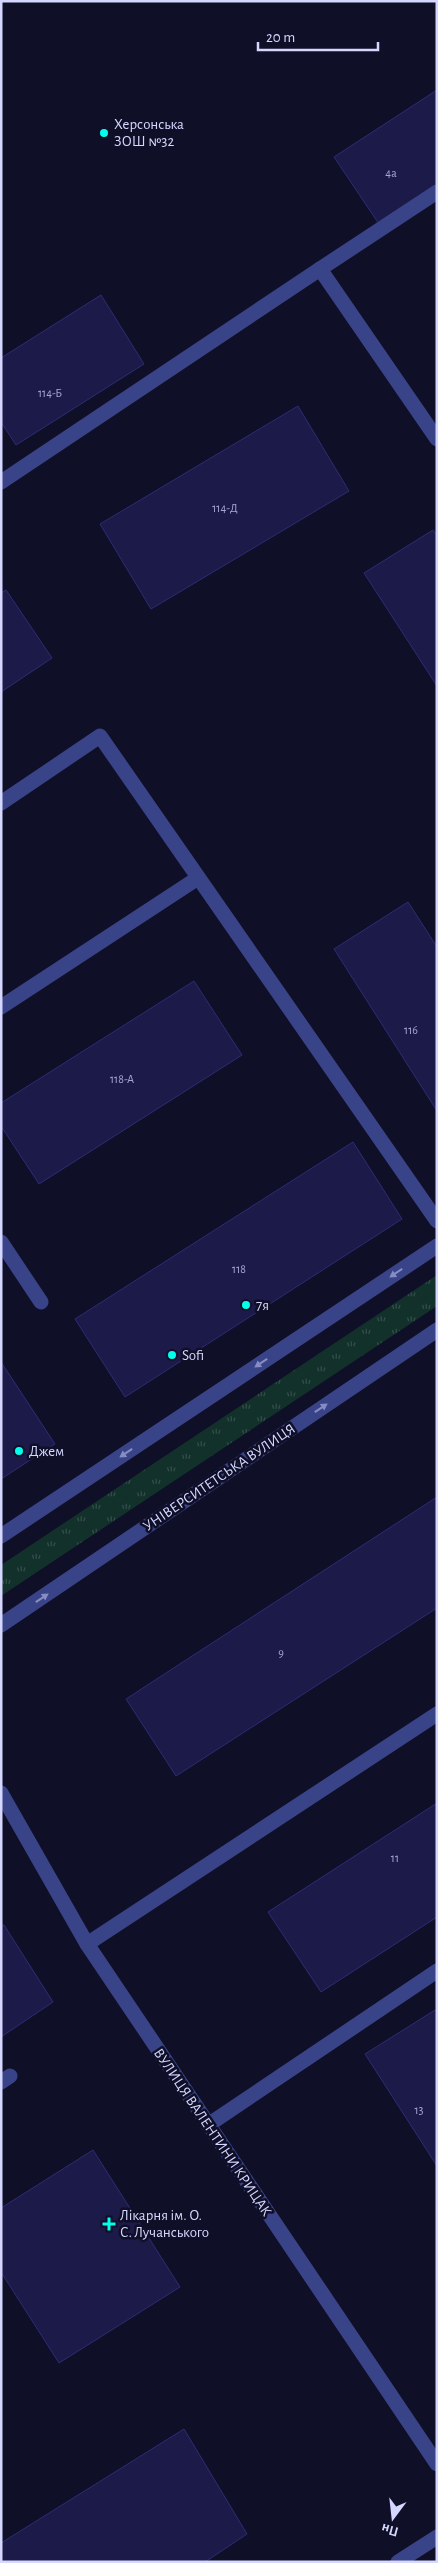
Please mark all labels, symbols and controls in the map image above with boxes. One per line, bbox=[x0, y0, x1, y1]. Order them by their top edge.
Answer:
scale bar bbox=[258, 20, 378, 52]
text: 20 m bbox=[266, 30, 295, 45]
place label: Херсонська ЗОШ №32 bbox=[114, 117, 184, 149]
marker: Херсонська ЗОШ №32 bbox=[98, 127, 110, 139]
house number: 4а bbox=[385, 167, 397, 179]
house number: 114-Б bbox=[38, 387, 62, 399]
house number: 114-Д bbox=[212, 502, 238, 514]
house number: 116 bbox=[404, 1024, 418, 1036]
house number: 118-А bbox=[110, 1073, 134, 1085]
house number: 118 bbox=[232, 1263, 246, 1275]
one-way arrow bbox=[389, 1268, 403, 1278]
place label: 7я bbox=[256, 1298, 269, 1313]
marker: 7я bbox=[240, 1299, 252, 1311]
place label: Sofi bbox=[182, 1348, 204, 1363]
marker: Sofi bbox=[166, 1349, 178, 1361]
one-way arrow bbox=[254, 1358, 268, 1368]
one-way arrow bbox=[314, 1403, 328, 1413]
street label: УНІВЕРСИТЕТСЬКА ВУЛИЦЯ bbox=[141, 1421, 298, 1534]
place label: Джем bbox=[29, 1444, 64, 1459]
marker: Джем bbox=[13, 1445, 25, 1457]
one-way arrow bbox=[119, 1448, 132, 1458]
one-way arrow bbox=[35, 1593, 48, 1603]
house number: 9 bbox=[278, 1647, 284, 1659]
house number: 11 bbox=[391, 1852, 399, 1864]
street label: ВУЛИЦЯ ВАЛЕНТИНИ КРИЦАК bbox=[151, 2046, 275, 2219]
house number: 13 bbox=[414, 2104, 424, 2116]
place label: Лікарня ім. О. С. Лучанського bbox=[120, 2208, 209, 2240]
marker: Лікарня ім. О. С. Лучанського bbox=[102, 2217, 116, 2231]
north arrow bbox=[368, 2493, 418, 2543]
text: Пн bbox=[380, 2521, 400, 2539]

